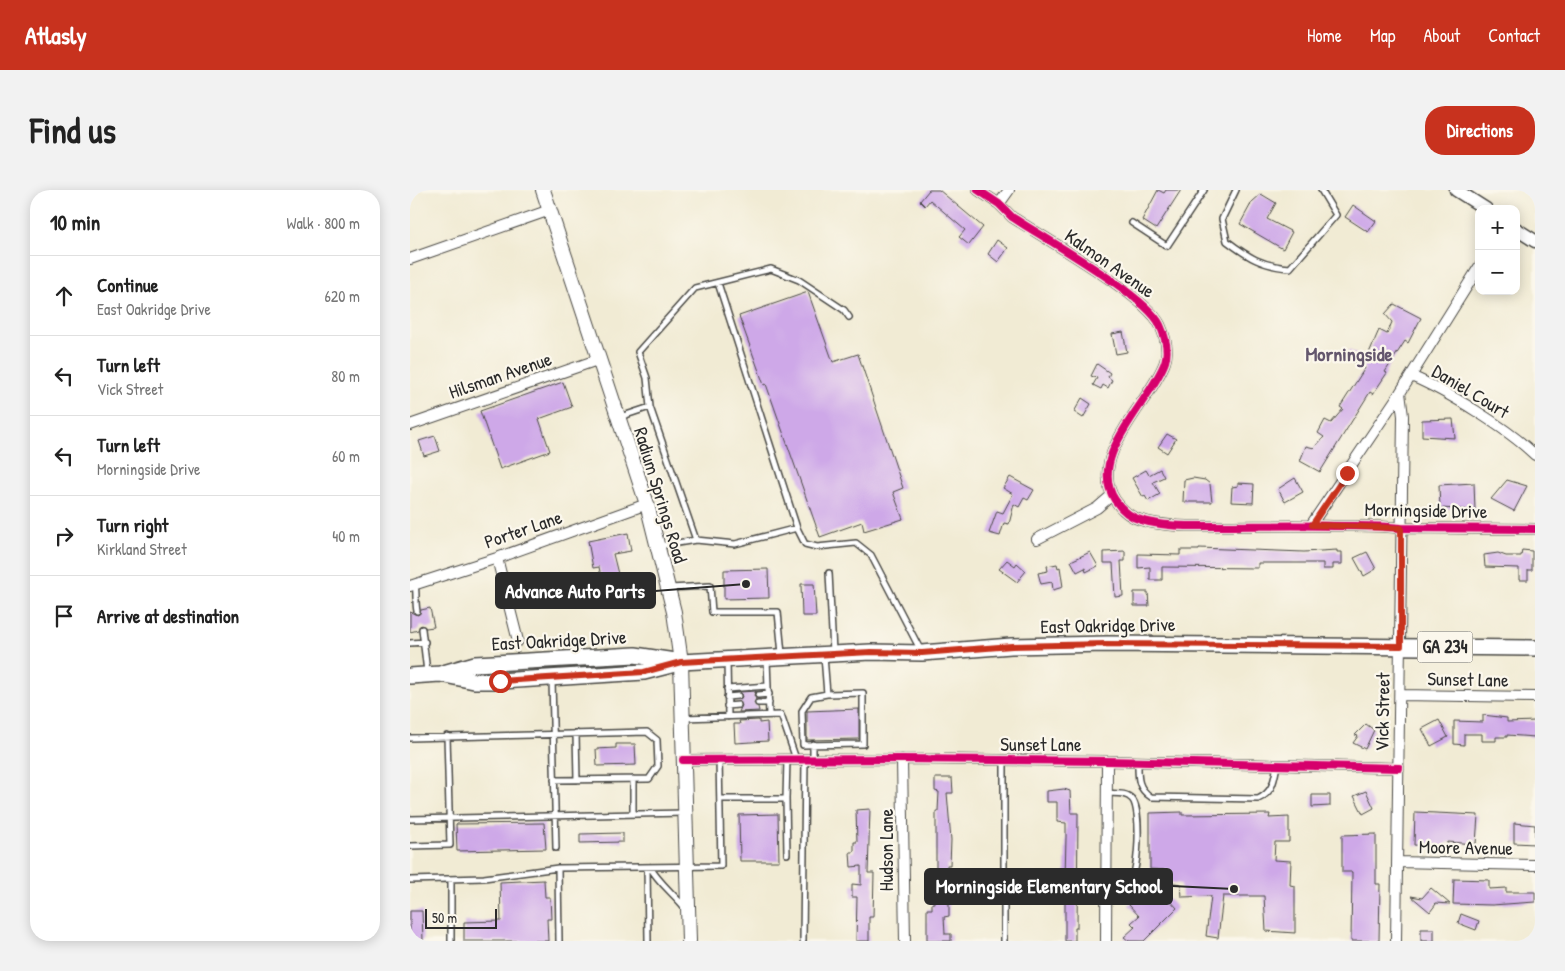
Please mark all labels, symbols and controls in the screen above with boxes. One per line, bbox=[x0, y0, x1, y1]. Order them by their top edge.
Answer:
text: Atlasly bbox=[25, 19, 87, 51]
text: Home bbox=[1307, 23, 1342, 48]
text: Map bbox=[1370, 23, 1395, 48]
text: About bbox=[1423, 23, 1460, 48]
text: Contact bbox=[1488, 23, 1540, 48]
button: Directions bbox=[1425, 106, 1535, 155]
text: Find us bbox=[30, 107, 116, 154]
map controls bbox=[1475, 205, 1520, 295]
button: + bbox=[1475, 205, 1520, 250]
text: 10 min bbox=[50, 208, 100, 237]
text: Walk · 800 m bbox=[287, 212, 360, 234]
street label: Kalmon Avenue bbox=[1060, 222, 1160, 304]
button: − bbox=[1475, 250, 1520, 295]
text: Continue bbox=[97, 272, 158, 298]
icon: ahead bbox=[50, 282, 78, 310]
text: 620 m bbox=[324, 285, 360, 307]
text: East Oakridge Drive bbox=[97, 298, 211, 320]
district label: Morningside bbox=[1305, 340, 1393, 368]
street label: Hilsman Avenue bbox=[445, 345, 555, 405]
text: Turn left bbox=[97, 352, 160, 378]
street label: Daniel Court bbox=[1428, 358, 1515, 424]
icon: left bbox=[50, 362, 78, 390]
text: 80 m bbox=[331, 365, 360, 387]
text: Vick Street bbox=[97, 378, 163, 400]
street label: Radium Springs Road bbox=[628, 424, 694, 567]
text: Turn left bbox=[97, 432, 160, 458]
icon: left bbox=[50, 442, 78, 470]
text: 60 m bbox=[332, 445, 360, 467]
text: Morningside Drive bbox=[97, 458, 200, 480]
route end bbox=[1336, 462, 1359, 485]
street label: Morningside Drive bbox=[1364, 496, 1488, 524]
street label: Porter Lane bbox=[481, 503, 566, 554]
text: Turn right bbox=[97, 512, 168, 538]
icon: right bbox=[50, 522, 78, 550]
text: 40 m bbox=[332, 525, 360, 547]
text: Kirkland Street bbox=[97, 538, 187, 560]
callout: Advance Auto Parts bbox=[496, 573, 655, 608]
text: Advance Auto Parts bbox=[505, 577, 645, 604]
icon: arrive bbox=[50, 602, 78, 630]
text: Arrive at destination bbox=[97, 603, 239, 629]
street label: East Oakridge Drive bbox=[1040, 611, 1176, 639]
street label: East Oakridge Drive bbox=[491, 623, 628, 657]
road number: GA 234 bbox=[1418, 632, 1472, 662]
street label: Sunset Lane bbox=[1427, 665, 1509, 693]
route start bbox=[489, 670, 512, 693]
street label: Vick Street bbox=[1368, 672, 1396, 752]
street label: Sunset Lane bbox=[1000, 731, 1082, 757]
street label: Hudson Lane bbox=[873, 808, 899, 891]
street label: Moore Avenue bbox=[1419, 833, 1514, 861]
callout: Morningside Elementary School bbox=[925, 869, 1172, 904]
text: Morningside Elementary School bbox=[936, 872, 1163, 900]
scale bar bbox=[425, 906, 498, 929]
text: 50 m bbox=[432, 908, 457, 927]

